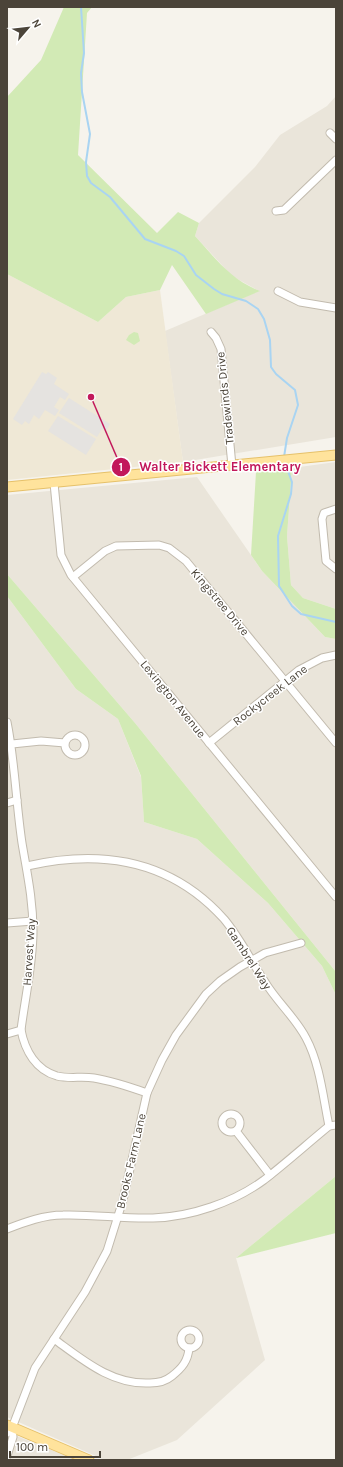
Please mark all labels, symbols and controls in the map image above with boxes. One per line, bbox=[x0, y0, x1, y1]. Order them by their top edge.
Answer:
north arrow bbox=[8, 8, 48, 48]
text: N bbox=[29, 17, 44, 30]
street label: Tradewinds Drive bbox=[213, 351, 237, 445]
callout: Walter Bickett Elementary bbox=[111, 454, 308, 479]
text: Walter Bickett Elementary bbox=[139, 459, 301, 474]
text: 1 bbox=[119, 460, 123, 474]
street label: Kingstree Drive bbox=[188, 566, 252, 638]
street label: Lexington Avenue bbox=[137, 657, 209, 741]
street label: Rockycreek Lane bbox=[230, 662, 310, 728]
street label: Harvest Way bbox=[20, 918, 38, 986]
street label: Gambrel Way bbox=[224, 924, 275, 992]
street label: Brooks Farm Lane bbox=[113, 1112, 149, 1210]
scale bar bbox=[10, 1433, 100, 1459]
text: 100 m bbox=[16, 1440, 48, 1454]

